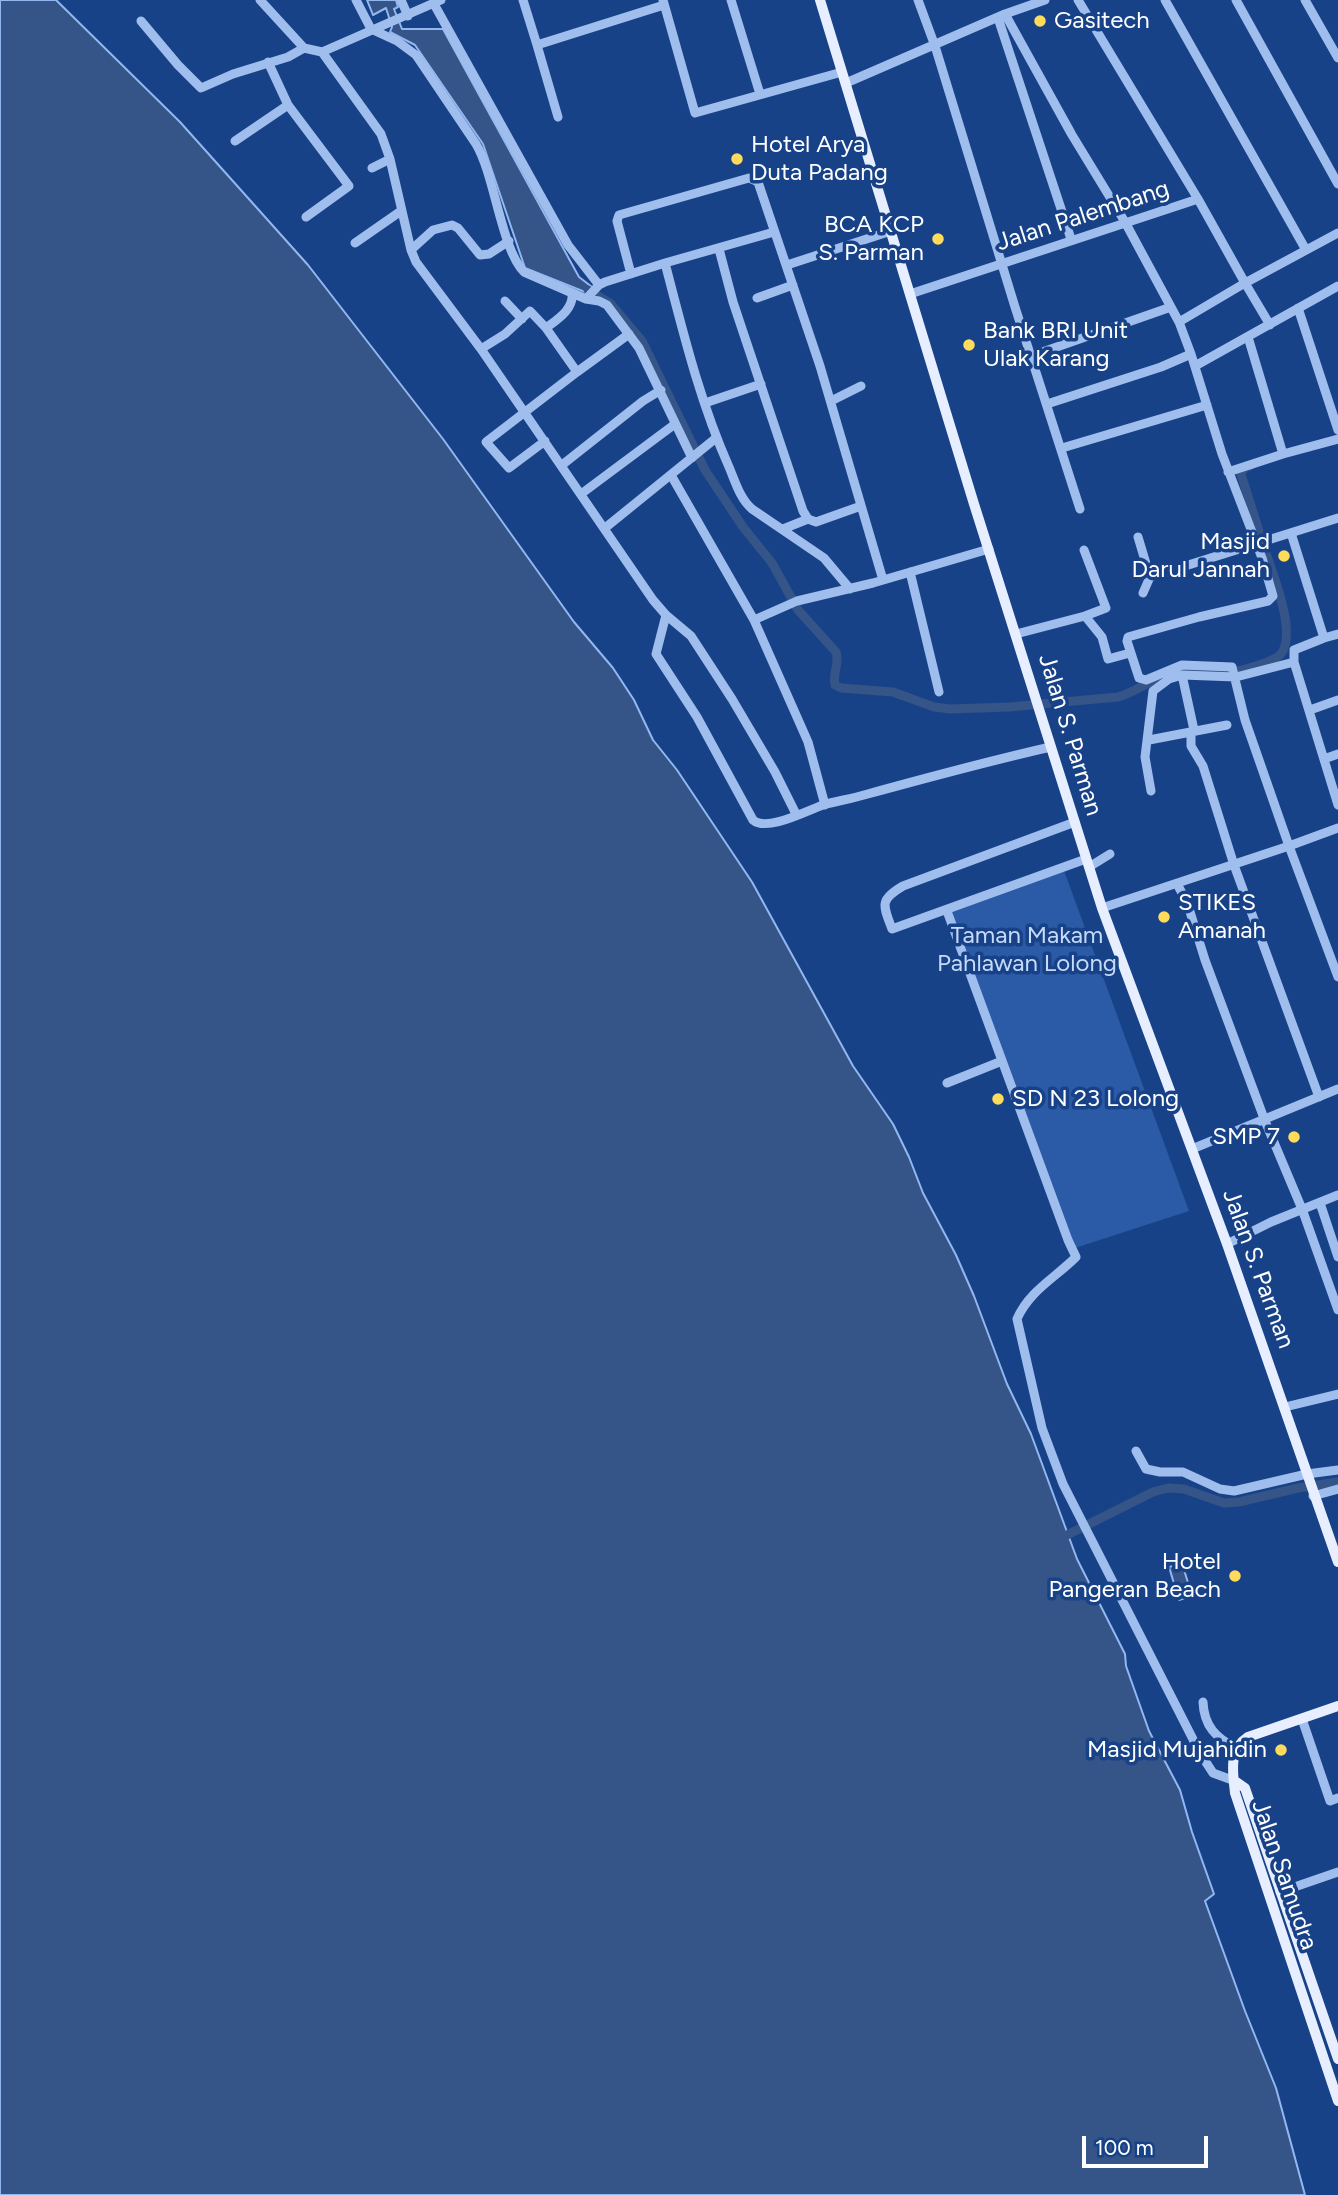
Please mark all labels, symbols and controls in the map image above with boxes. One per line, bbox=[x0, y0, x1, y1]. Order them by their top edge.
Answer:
place label: Gasitech bbox=[1054, 7, 1150, 35]
marker: Gasitech bbox=[1032, 13, 1048, 29]
place label: Hotel Arya Duta Padang bbox=[751, 131, 888, 187]
marker: Hotel Arya Duta Padang bbox=[729, 151, 745, 167]
street label: Jalan Palembang bbox=[993, 175, 1173, 257]
place label: BCA KCP S. Parman bbox=[818, 211, 924, 267]
marker: BCA KCP S. Parman bbox=[930, 231, 946, 247]
place label: Bank BRI Unit Ulak Karang bbox=[983, 317, 1128, 373]
marker: Bank BRI Unit Ulak Karang bbox=[961, 337, 977, 353]
place label: Masjid Darul Jannah bbox=[1132, 528, 1270, 584]
marker: Masjid Darul Jannah bbox=[1276, 548, 1292, 564]
street label: Jalan S. Parman bbox=[1032, 651, 1108, 819]
place label: STIKES Amanah bbox=[1178, 889, 1266, 945]
marker: STIKES Amanah bbox=[1156, 909, 1172, 925]
park label: Taman Makam Pahlawan Lolong bbox=[937, 922, 1117, 978]
place label: SD N 23 Lolong bbox=[1012, 1085, 1179, 1113]
marker: SD N 23 Lolong bbox=[990, 1091, 1006, 1107]
place label: SMP 7 bbox=[1212, 1123, 1280, 1151]
marker: SMP 7 bbox=[1286, 1129, 1302, 1145]
street label: Jalan S. Parman bbox=[1216, 1186, 1300, 1352]
place label: Hotel Pangeran Beach bbox=[1048, 1548, 1221, 1604]
marker: Hotel Pangeran Beach bbox=[1227, 1568, 1243, 1584]
place label: Masjid Mujahidin bbox=[1087, 1736, 1267, 1764]
marker: Masjid Mujahidin bbox=[1273, 1742, 1289, 1758]
street label: Jalan Samudra bbox=[1245, 1796, 1323, 1954]
scale bar bbox=[1086, 2122, 1212, 2166]
text: 100 m bbox=[1095, 2135, 1154, 2160]

